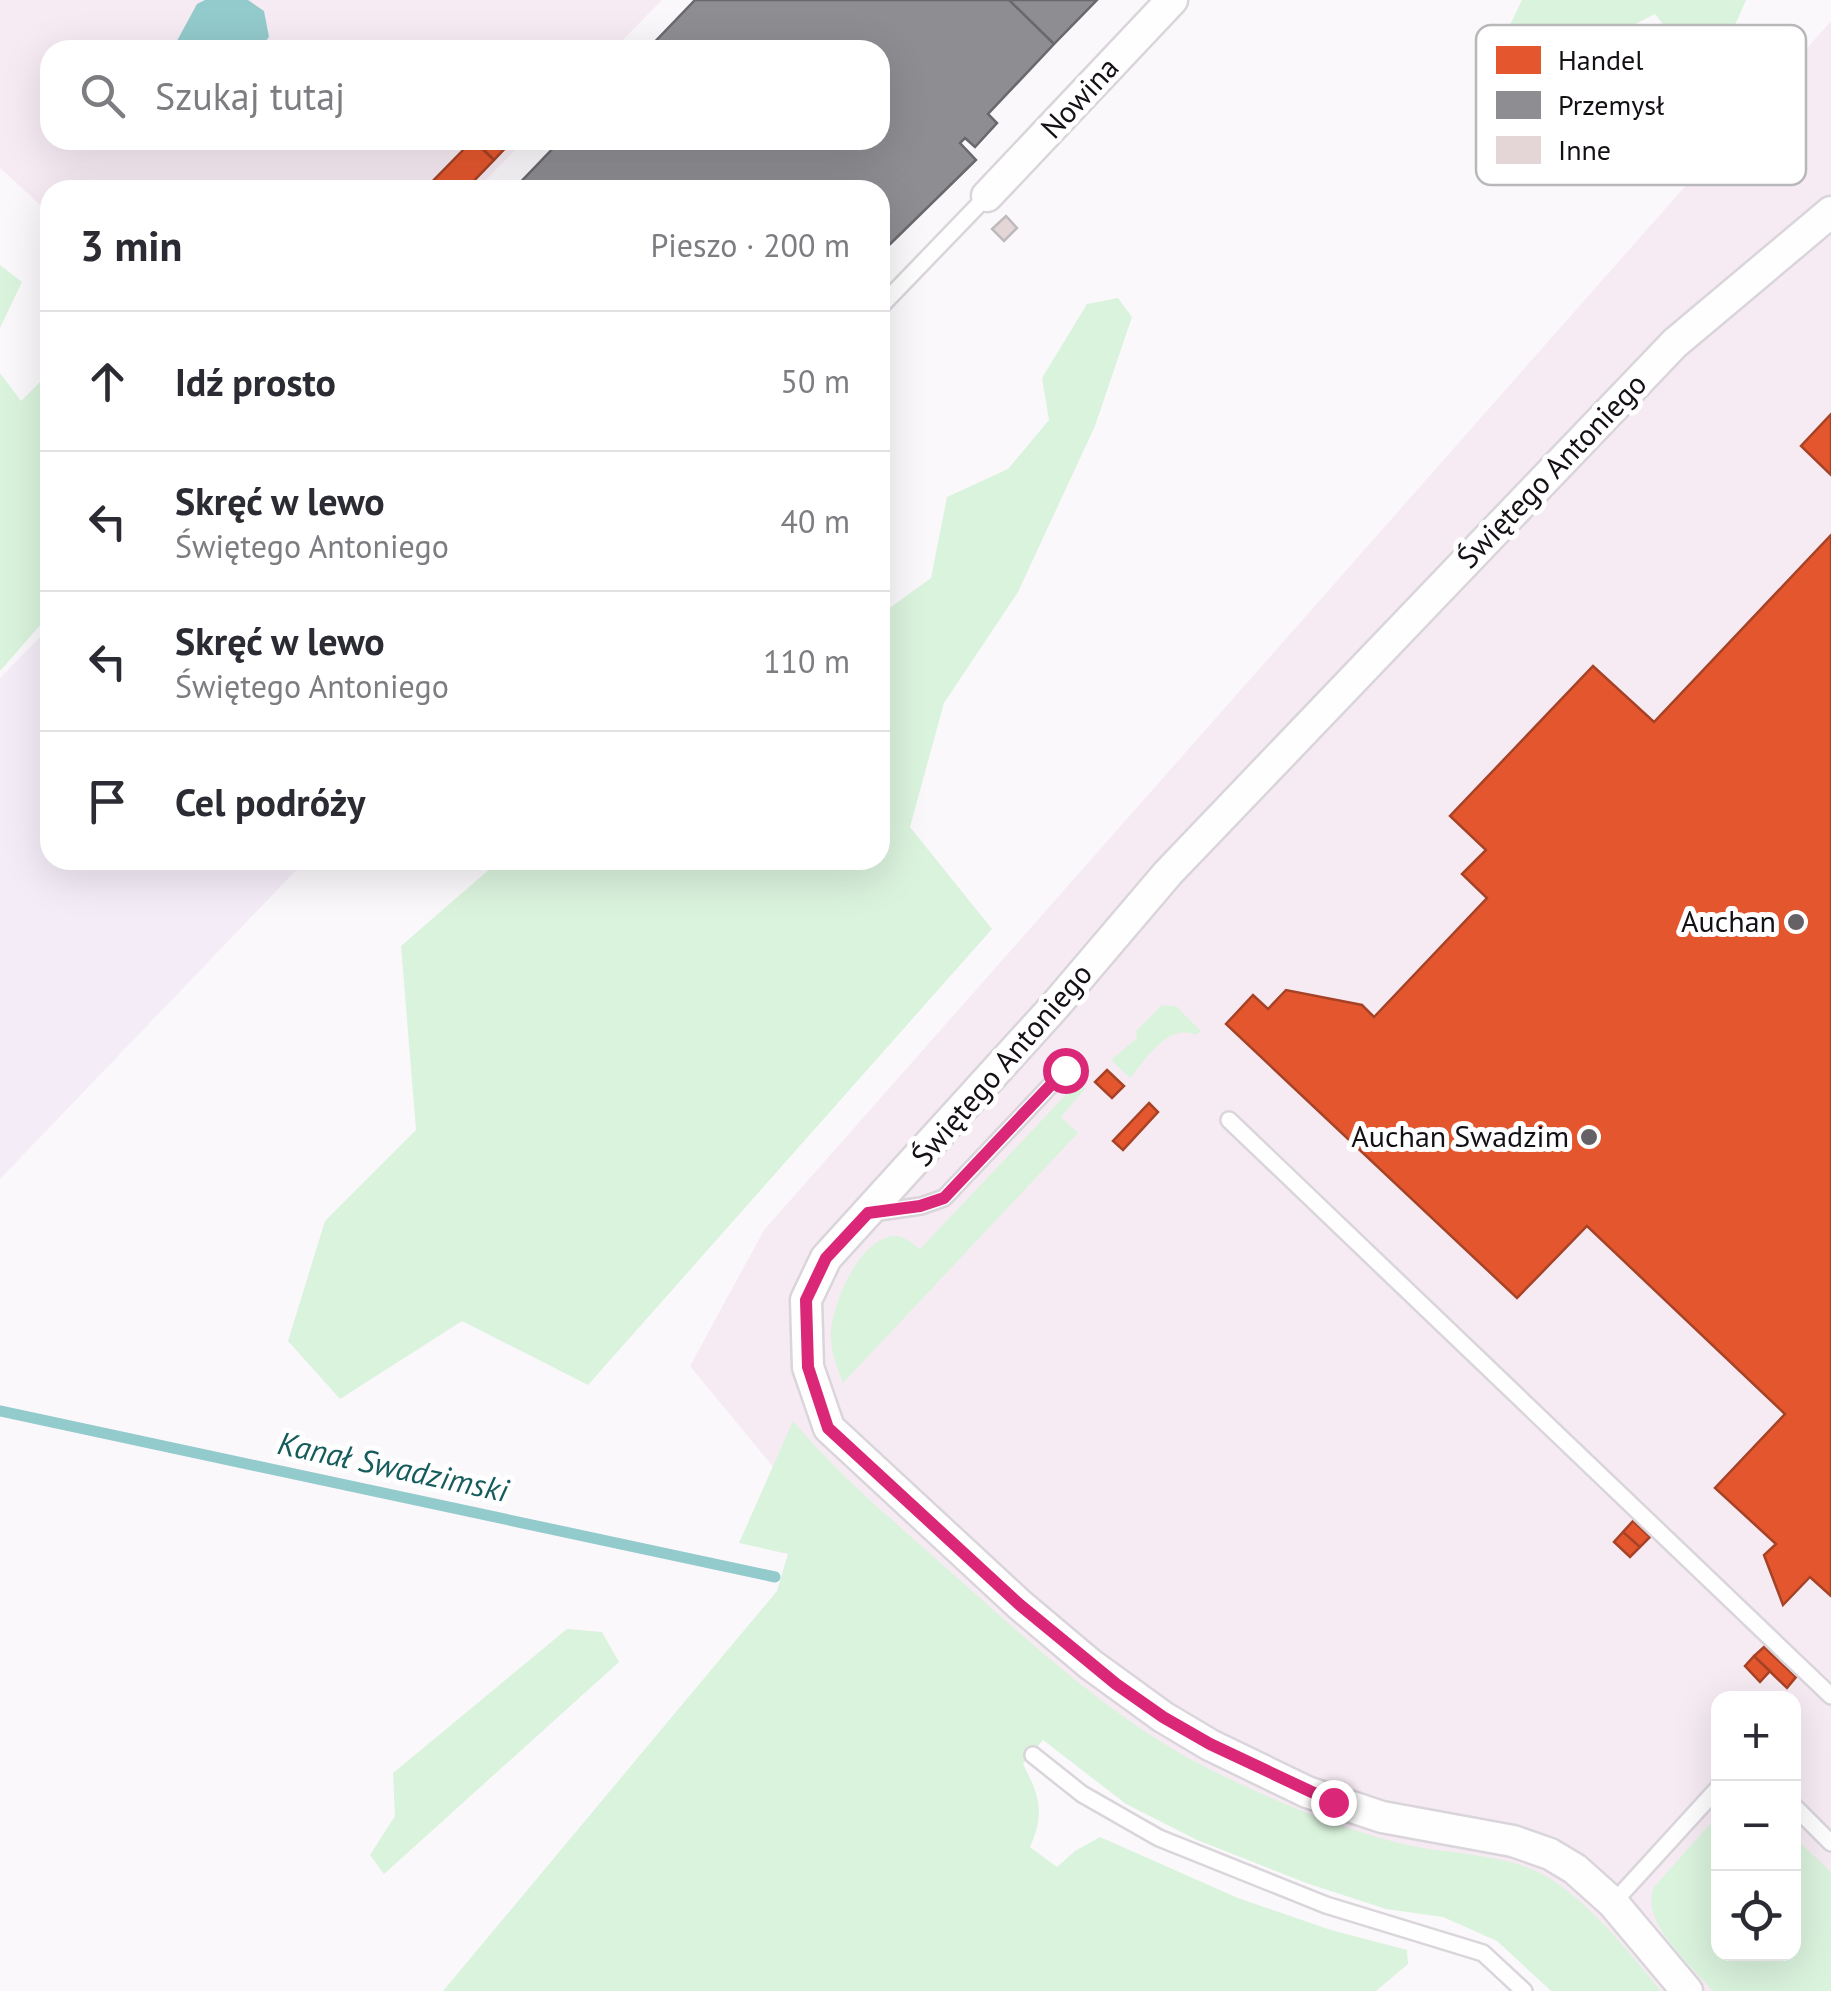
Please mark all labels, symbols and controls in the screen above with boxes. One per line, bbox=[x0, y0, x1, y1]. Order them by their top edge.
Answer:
legend bbox=[1476, 25, 1806, 185]
search box bbox=[40, 40, 890, 150]
text: Handel bbox=[1558, 41, 1643, 78]
street label: Nowina bbox=[1031, 48, 1126, 146]
icon: search bbox=[75, 68, 130, 123]
text: Szukaj tutaj bbox=[155, 71, 345, 120]
text: Przemysł bbox=[1558, 86, 1664, 123]
text: Inne bbox=[1558, 131, 1611, 168]
text: 3 min bbox=[80, 218, 182, 273]
text: Pieszo · 200 m bbox=[650, 224, 850, 266]
icon: ahead bbox=[80, 354, 135, 409]
text: Idź prosto bbox=[175, 357, 336, 406]
text: 50 m bbox=[781, 360, 850, 402]
street label: Świętego Antoniego bbox=[1448, 364, 1654, 576]
text: Skręć w lewo bbox=[175, 476, 385, 525]
icon: left bbox=[80, 494, 135, 549]
text: 40 m bbox=[781, 500, 850, 542]
text: Świętego Antoniego bbox=[175, 525, 449, 567]
text: Skręć w lewo bbox=[175, 616, 385, 665]
icon: left bbox=[80, 634, 135, 689]
text: 110 m bbox=[763, 640, 850, 682]
text: Świętego Antoniego bbox=[175, 665, 449, 707]
icon: arrive bbox=[80, 774, 135, 829]
text: Cel podróży bbox=[175, 777, 365, 826]
place label: Auchan bbox=[1681, 901, 1776, 940]
marker: Auchan bbox=[1785, 911, 1807, 933]
street label: Świętego Antoniego bbox=[902, 954, 1100, 1174]
route start bbox=[1043, 1048, 1089, 1094]
place label: Auchan Swadzim bbox=[1351, 1116, 1569, 1155]
marker: Auchan Swadzim bbox=[1578, 1126, 1600, 1148]
water label: Kanał Swadzimski bbox=[274, 1421, 514, 1511]
map controls bbox=[1711, 1691, 1801, 1961]
button: + bbox=[1711, 1691, 1801, 1781]
route end bbox=[1311, 1780, 1357, 1826]
button: − bbox=[1711, 1781, 1801, 1871]
button: locate bbox=[1711, 1871, 1801, 1961]

